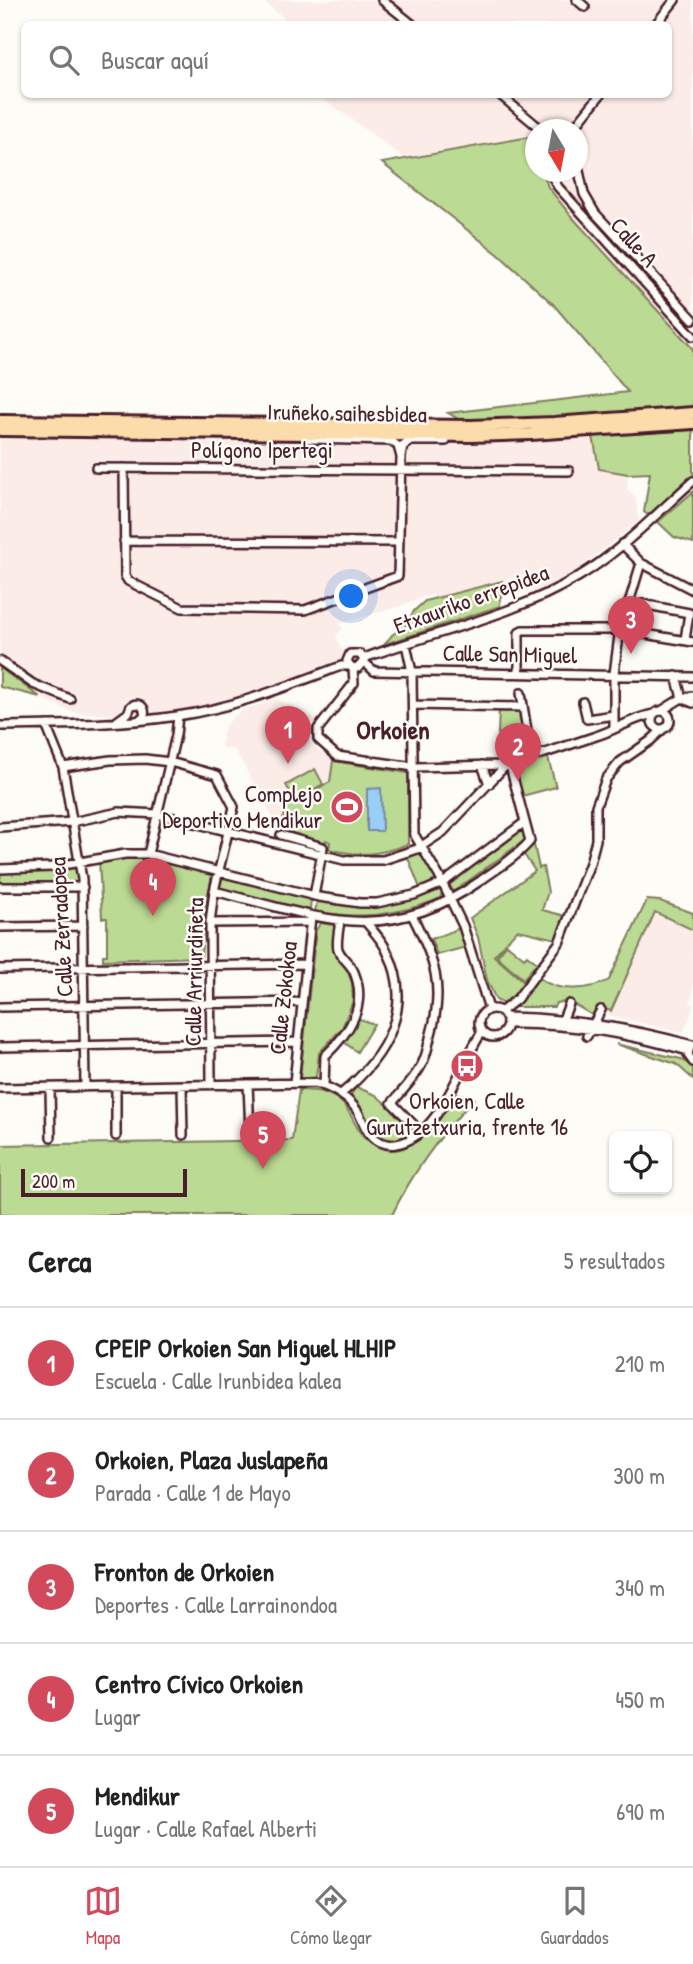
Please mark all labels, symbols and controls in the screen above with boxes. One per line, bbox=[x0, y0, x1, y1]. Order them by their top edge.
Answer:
search box bbox=[21, 21, 672, 98]
icon: search bbox=[45, 41, 83, 79]
text: Buscar aquí bbox=[101, 42, 209, 77]
north arrow bbox=[525, 119, 588, 182]
street label: Calle A bbox=[604, 210, 665, 273]
street label: Iruñeko saihesbidea bbox=[267, 396, 427, 429]
street label: Polígono Ipertegi bbox=[191, 434, 333, 465]
street label: Etxauriko errepidea bbox=[389, 556, 553, 641]
your location bbox=[334, 579, 368, 613]
pin: 3 bbox=[608, 596, 654, 654]
street label: Calle San Miguel bbox=[442, 637, 579, 670]
pin: 1 bbox=[265, 706, 311, 764]
district label: Orkoien bbox=[356, 712, 430, 747]
pin: 2 bbox=[495, 723, 541, 781]
place label: Complejo Deportivo Mendikur bbox=[162, 778, 322, 835]
sports icon: Complejo Deportivo Mendikur bbox=[328, 788, 366, 826]
street label: Calle Zerradopea bbox=[41, 856, 80, 998]
pin: 4 bbox=[130, 858, 176, 916]
street label: Calle Arriurdiñeta bbox=[177, 897, 210, 1047]
street label: Calle Zokokoa bbox=[261, 940, 304, 1056]
bus stop icon: Orkoien, Calle Gurutzetxuria, frente 16 bbox=[448, 1047, 486, 1085]
place label: Orkoien, Calle Gurutzetxuria, frente 16 bbox=[366, 1085, 568, 1142]
pin: 5 bbox=[240, 1111, 286, 1169]
map controls bbox=[609, 1131, 672, 1194]
button: locate bbox=[609, 1131, 672, 1194]
scale bar bbox=[21, 1166, 187, 1198]
text: 200 m bbox=[32, 1168, 75, 1194]
text: Cerca bbox=[28, 1241, 91, 1281]
text: 5 resultados bbox=[564, 1245, 665, 1276]
text: CPEIP Orkoien San Miguel HLHIP bbox=[95, 1330, 396, 1365]
text: 1 bbox=[47, 1348, 55, 1379]
text: 210 m bbox=[615, 1348, 665, 1379]
text: Escuela · Calle Irunbidea kalea bbox=[95, 1365, 341, 1396]
text: Orkoien, Plaza Juslapeña bbox=[95, 1442, 327, 1477]
text: 2 bbox=[46, 1460, 56, 1491]
text: 300 m bbox=[613, 1460, 665, 1491]
text: Parada · Calle 1 de Mayo bbox=[95, 1477, 291, 1508]
text: Fronton de Orkoien bbox=[95, 1554, 274, 1589]
text: 3 bbox=[46, 1572, 56, 1603]
text: 340 m bbox=[615, 1572, 665, 1603]
text: Deportes · Calle Larrainondoa bbox=[95, 1589, 337, 1620]
text: Centro Cívico Orkoien bbox=[95, 1666, 303, 1701]
text: 4 bbox=[47, 1684, 55, 1715]
text: 450 m bbox=[615, 1684, 665, 1715]
text: Lugar bbox=[95, 1701, 141, 1732]
text: Mendikur bbox=[95, 1778, 180, 1813]
text: 5 bbox=[46, 1796, 56, 1827]
text: 690 m bbox=[616, 1796, 665, 1827]
text: Lugar · Calle Rafael Alberti bbox=[95, 1813, 317, 1844]
tab: Mapa bbox=[84, 1882, 122, 1950]
tab: Cómo llegar bbox=[290, 1882, 372, 1950]
tab: Guardados bbox=[540, 1882, 609, 1950]

